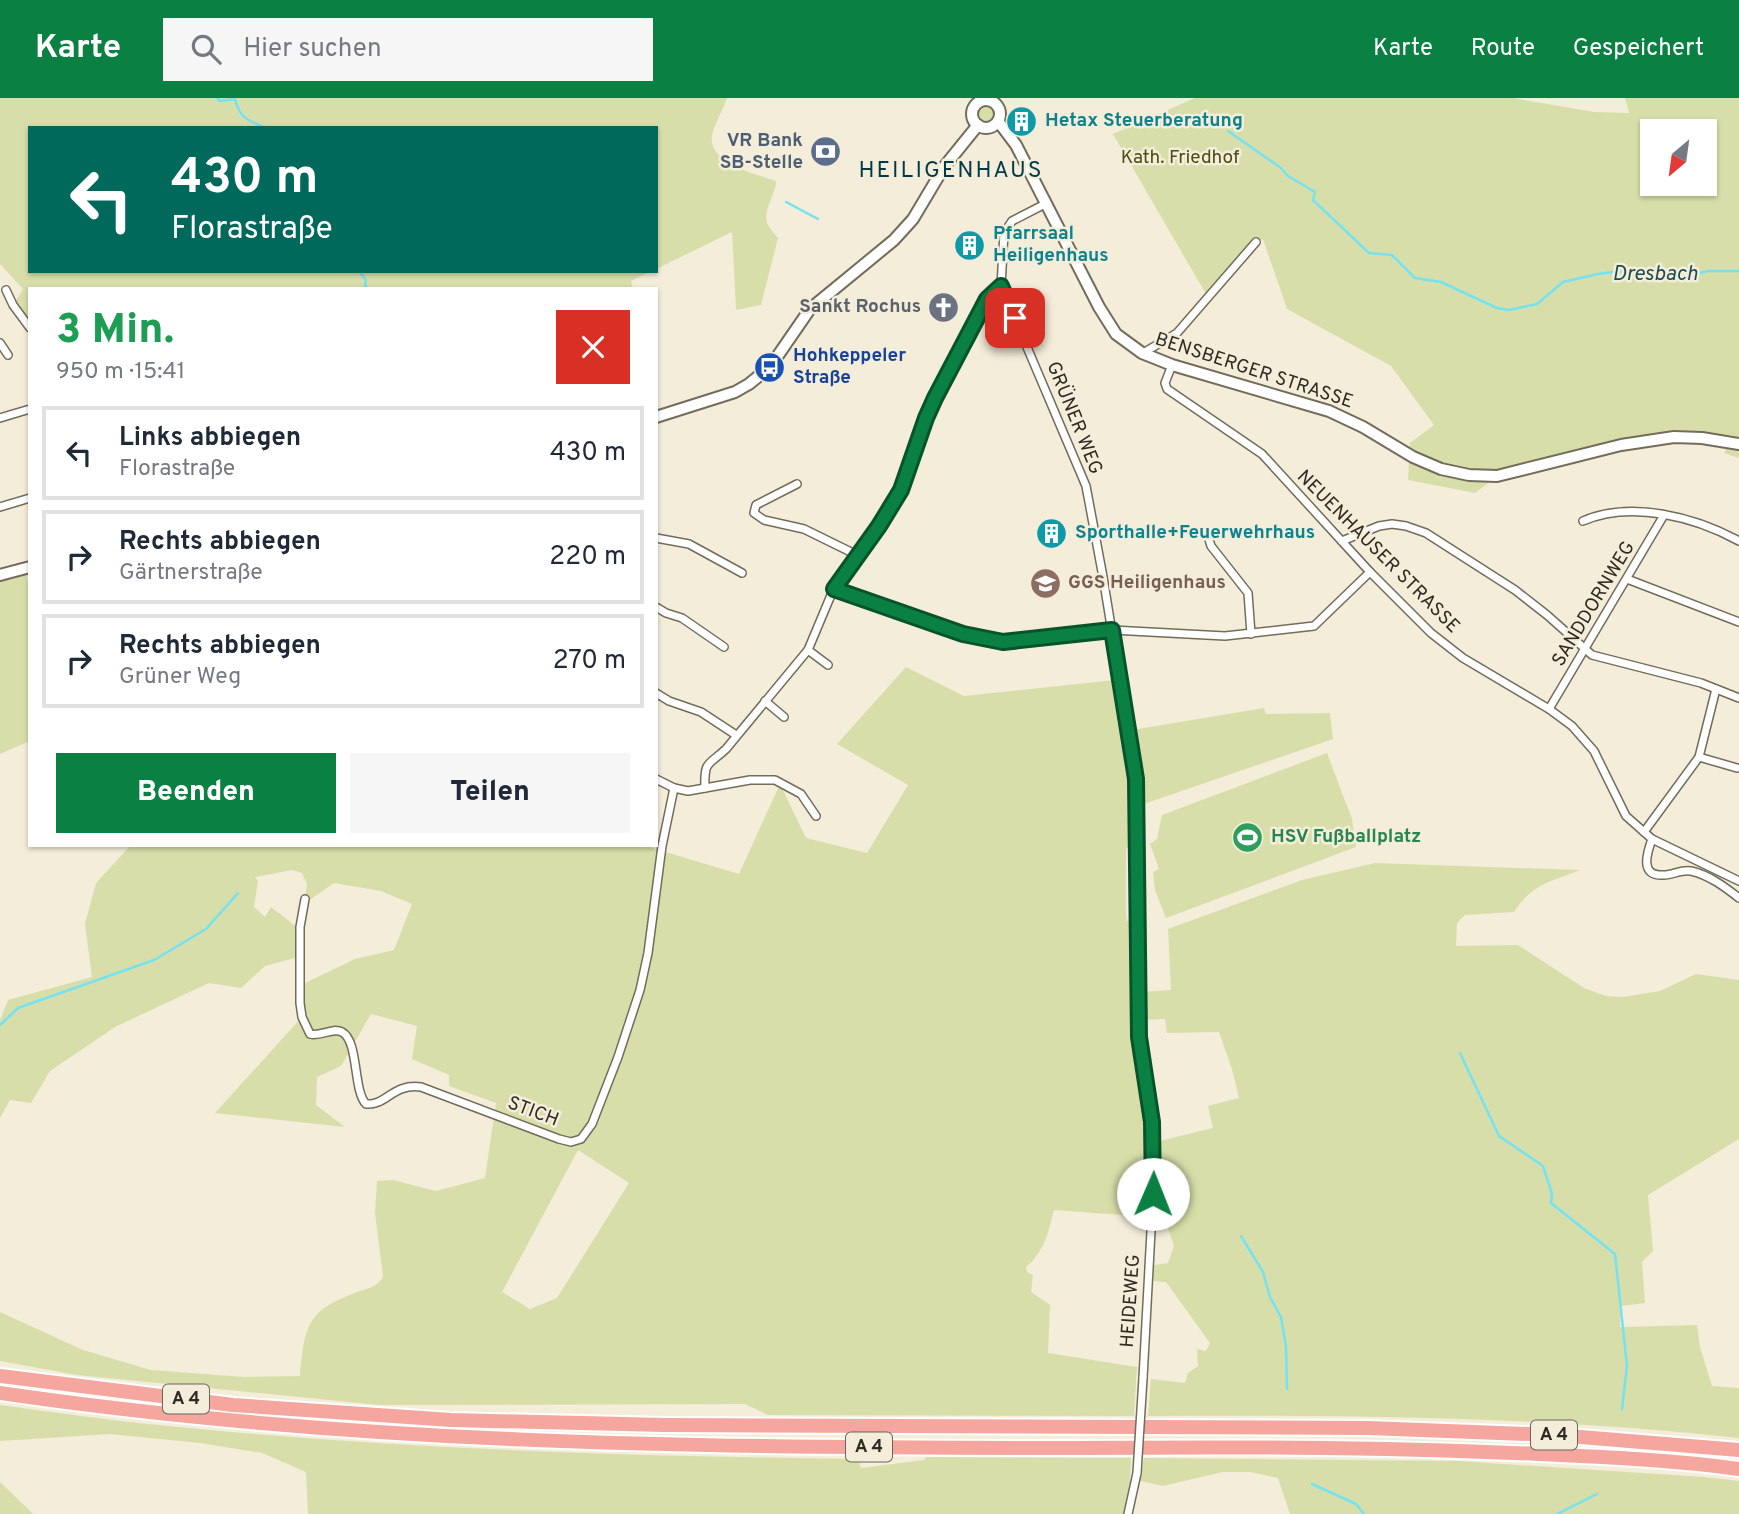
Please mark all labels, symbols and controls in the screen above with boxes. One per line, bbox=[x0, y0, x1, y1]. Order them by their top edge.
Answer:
search box bbox=[163, 18, 653, 81]
text: Karte bbox=[35, 28, 121, 70]
icon: search bbox=[187, 30, 225, 68]
text: Hier suchen bbox=[243, 33, 382, 66]
text: Karte bbox=[1373, 34, 1433, 64]
text: Route bbox=[1471, 34, 1535, 64]
text: Gespeichert bbox=[1573, 34, 1704, 64]
building icon: Hetax Steuerberatung bbox=[1005, 104, 1039, 138]
place label: Hetax Steuerberatung bbox=[1045, 109, 1243, 133]
north arrow bbox=[1640, 119, 1717, 196]
map controls bbox=[1640, 119, 1717, 196]
place label: VR Bank SB-Stelle bbox=[720, 129, 803, 175]
bank icon: VR Bank SB-Stelle bbox=[809, 135, 843, 169]
park label: Kath. Friedhof bbox=[1121, 146, 1240, 170]
text: 430 m bbox=[171, 149, 319, 211]
icon: left bbox=[56, 154, 147, 245]
district label: HEILIGENHAUS bbox=[858, 157, 1044, 186]
text: Florastraße bbox=[171, 210, 333, 250]
place label: Pfarrsaal Heiligenhaus bbox=[993, 222, 1109, 268]
building icon: Pfarrsaal Heiligenhaus bbox=[953, 228, 987, 262]
water label: Dresbach bbox=[1612, 261, 1698, 288]
pin bbox=[985, 288, 1045, 348]
church icon: Sankt Rochus bbox=[927, 290, 961, 324]
place label: Sankt Rochus bbox=[799, 295, 921, 319]
icon: arrive bbox=[996, 299, 1034, 337]
text: 3 Min. bbox=[56, 305, 174, 358]
button: close bbox=[556, 310, 630, 384]
street label: BENSBERGER STRASSE bbox=[1152, 328, 1356, 414]
place label: Hohkeppeler Straße bbox=[793, 344, 906, 390]
bus stop icon: Hohkeppeler Straße bbox=[753, 350, 787, 384]
text: 950 m · 15:41 bbox=[56, 358, 185, 387]
street label: GRÜNER WEG bbox=[1040, 358, 1108, 478]
text: Links abbiegen bbox=[119, 422, 301, 455]
icon: left bbox=[60, 434, 98, 472]
text: 430 m bbox=[550, 437, 626, 470]
text: Florastraße bbox=[119, 455, 235, 484]
street label: NEUENHAUSER STRASSE bbox=[1291, 465, 1465, 639]
building icon: Sporthalle+Feuerwehrhaus bbox=[1035, 516, 1069, 550]
place label: Sporthalle+Feuerwehrhaus bbox=[1075, 521, 1315, 545]
text: Rechts abbiegen bbox=[119, 526, 321, 559]
street label: SANDDORNWEG bbox=[1547, 537, 1641, 671]
icon: right bbox=[60, 538, 98, 576]
text: 220 m bbox=[549, 541, 626, 574]
text: Gärtnerstraße bbox=[119, 559, 263, 588]
school or university icon: GGS Heiligenhaus bbox=[1028, 566, 1062, 600]
place label: GGS Heiligenhaus bbox=[1068, 571, 1226, 595]
text: Rechts abbiegen bbox=[119, 630, 321, 663]
icon: right bbox=[60, 642, 98, 680]
text: 270 m bbox=[553, 645, 626, 678]
text: Grüner Weg bbox=[119, 663, 241, 692]
button: Beenden bbox=[56, 753, 336, 833]
button: Teilen bbox=[350, 753, 630, 833]
sports icon: HSV Fußballplatz bbox=[1231, 820, 1265, 854]
place label: HSV Fußballplatz bbox=[1271, 825, 1421, 849]
street label: STICH bbox=[504, 1091, 562, 1133]
position arrow bbox=[1116, 1157, 1190, 1231]
street label: HEIDEWEG bbox=[1116, 1254, 1146, 1348]
road number: A 4 bbox=[163, 1384, 209, 1414]
road number: A 4 bbox=[1531, 1420, 1577, 1450]
road number: A 4 bbox=[846, 1432, 892, 1462]

